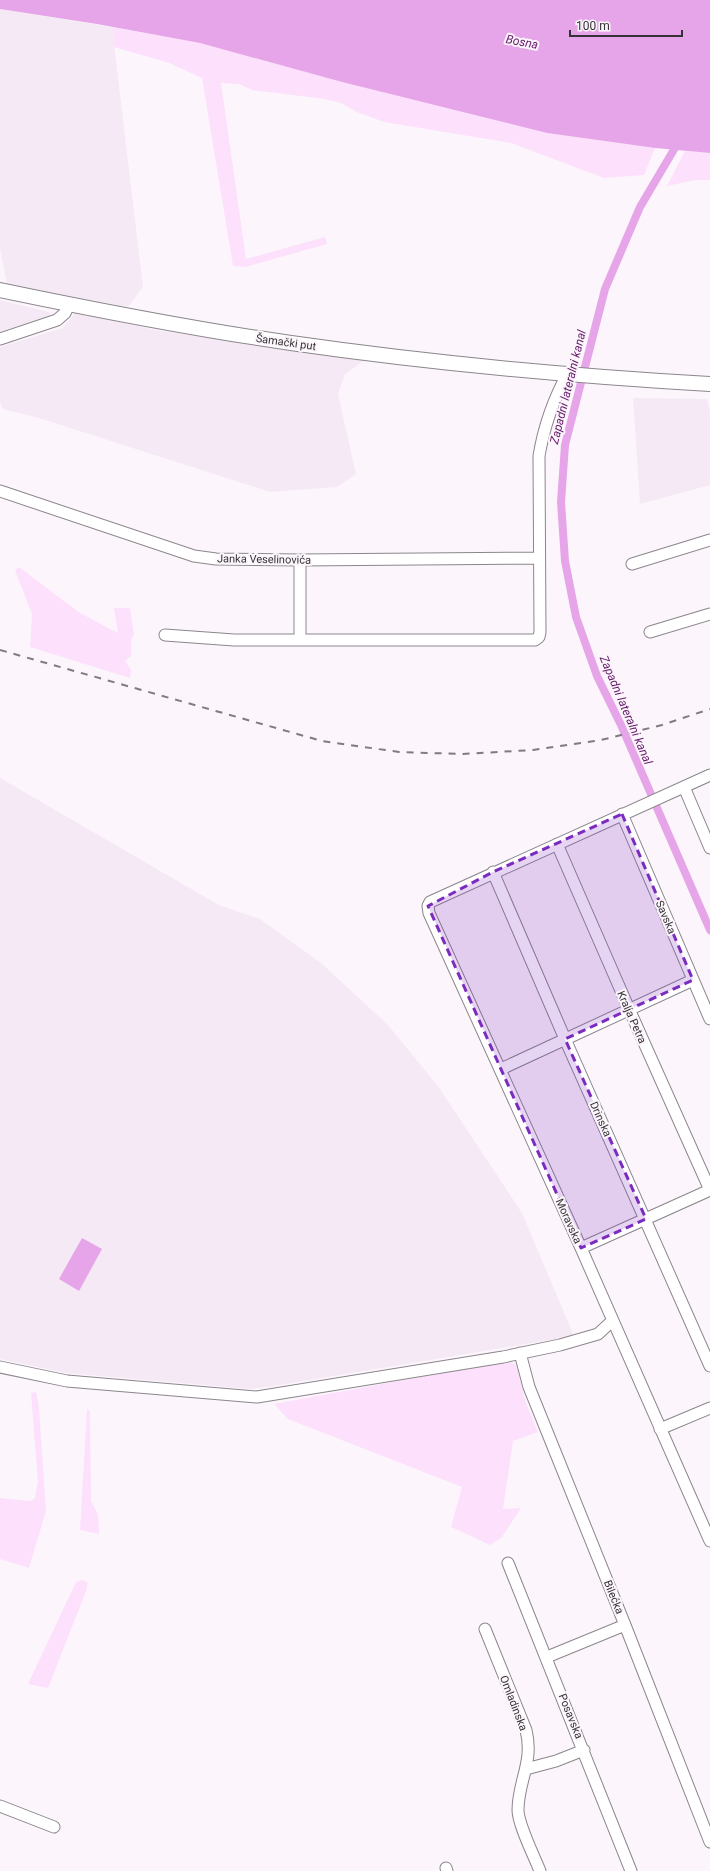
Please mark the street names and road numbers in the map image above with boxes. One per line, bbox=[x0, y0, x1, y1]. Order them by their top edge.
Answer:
street label: Šamački put bbox=[255, 332, 317, 353]
street label: Janka Veselinovića bbox=[217, 552, 311, 567]
street label: Savska bbox=[653, 899, 678, 936]
street label: Kralja Petra bbox=[614, 989, 649, 1046]
street label: Drinska bbox=[587, 1100, 614, 1139]
street label: Moravska bbox=[553, 1197, 584, 1246]
street label: Bilećka bbox=[601, 1578, 626, 1616]
street label: Omladinska bbox=[497, 1674, 530, 1733]
street label: Posavska bbox=[556, 1692, 585, 1741]

